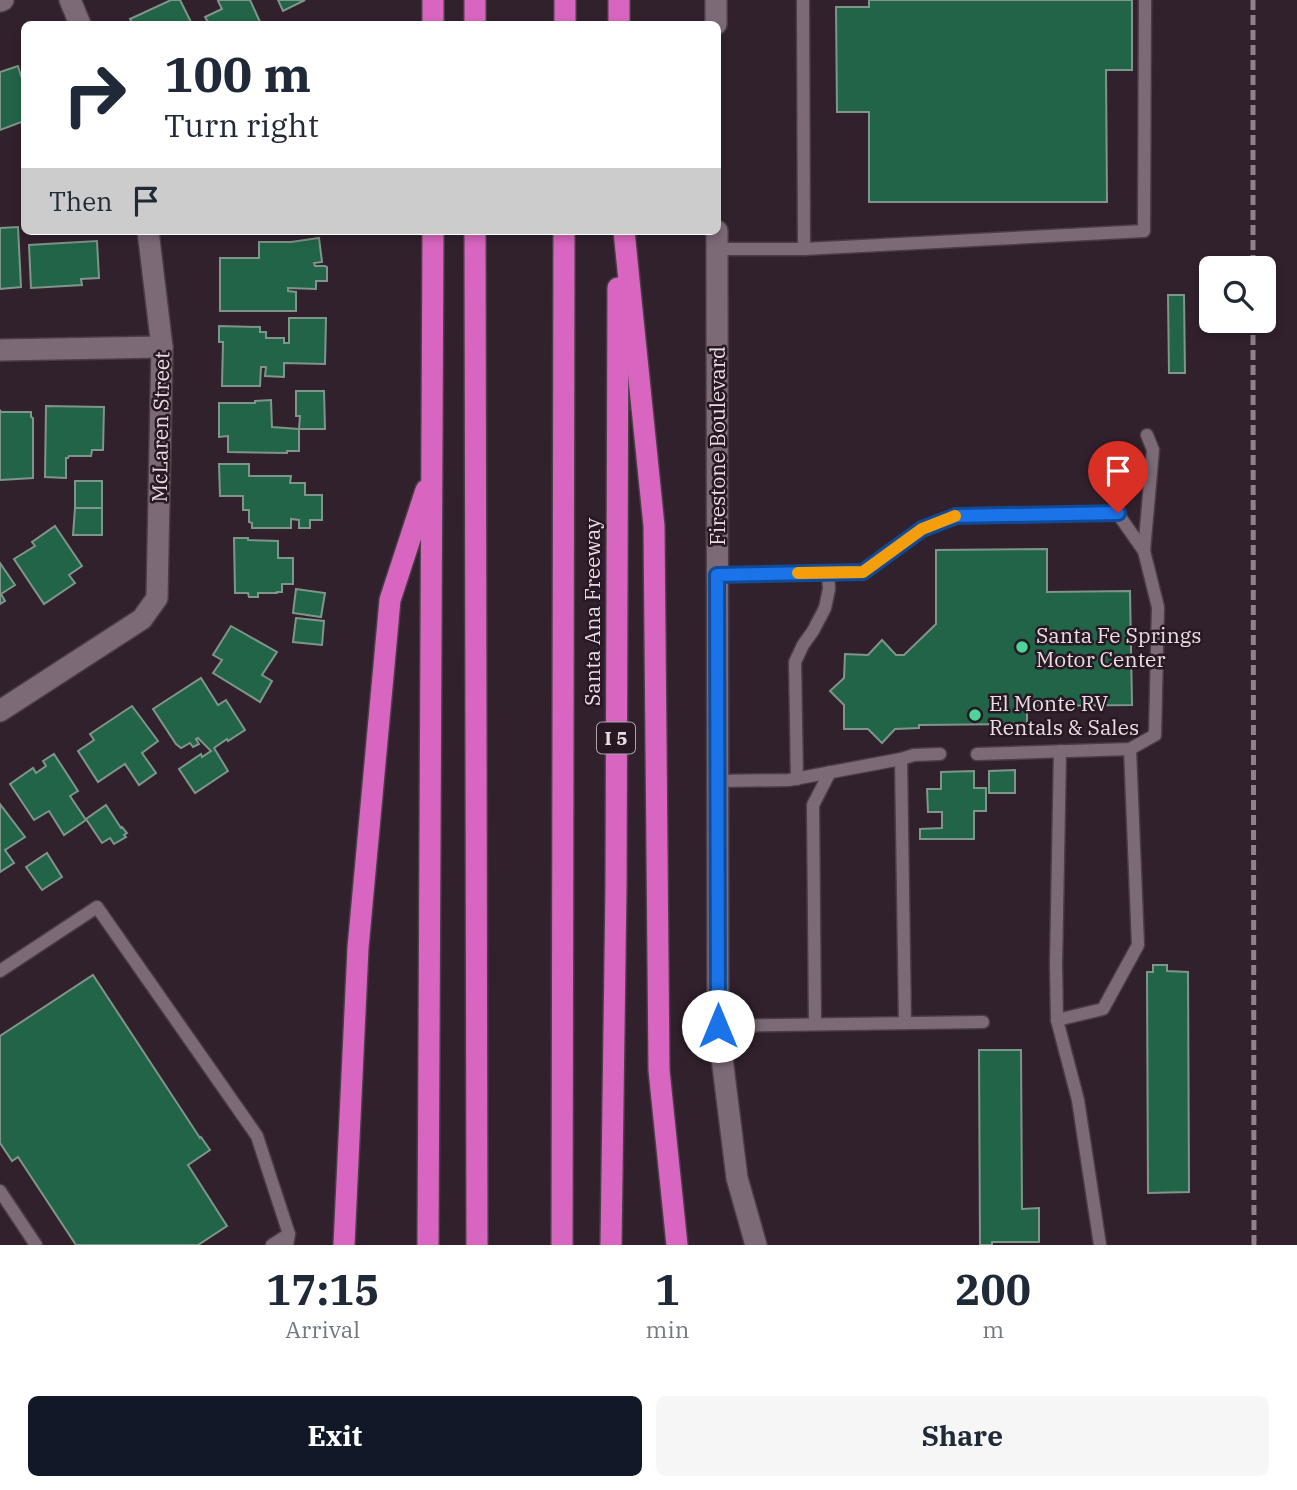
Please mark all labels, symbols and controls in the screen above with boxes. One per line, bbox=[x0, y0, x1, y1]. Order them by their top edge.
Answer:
text: 100 m bbox=[164, 42, 311, 105]
icon: right bbox=[49, 49, 140, 140]
text: Turn right bbox=[164, 104, 319, 146]
icon: arrive bbox=[127, 182, 165, 220]
text: Then bbox=[49, 184, 113, 218]
map controls bbox=[1199, 256, 1276, 333]
button: search bbox=[1199, 256, 1276, 333]
street label: Firestone Boulevard bbox=[703, 346, 731, 546]
street label: McLaren Street bbox=[145, 351, 175, 503]
pin bbox=[1088, 441, 1148, 513]
icon: arrive bbox=[1099, 452, 1137, 490]
street label: Santa Ana Freeway bbox=[578, 517, 606, 706]
place label: Santa Fe Springs Motor Center bbox=[1036, 621, 1202, 673]
marker: Santa Fe Springs Motor Center bbox=[1014, 639, 1030, 655]
place label: El Monte RV Rentals & Sales bbox=[989, 689, 1139, 741]
marker: El Monte RV Rentals & Sales bbox=[967, 707, 983, 723]
road number: I 5 bbox=[597, 722, 635, 754]
position arrow bbox=[681, 989, 755, 1063]
text: 17:15 bbox=[266, 1262, 380, 1317]
text: 1 bbox=[655, 1262, 680, 1317]
text: 200 bbox=[955, 1262, 1031, 1317]
text: Arrival bbox=[285, 1314, 360, 1344]
text: min bbox=[646, 1314, 689, 1344]
text: m bbox=[982, 1314, 1004, 1344]
button: Exit bbox=[28, 1396, 642, 1476]
button: Share bbox=[656, 1396, 1269, 1476]

